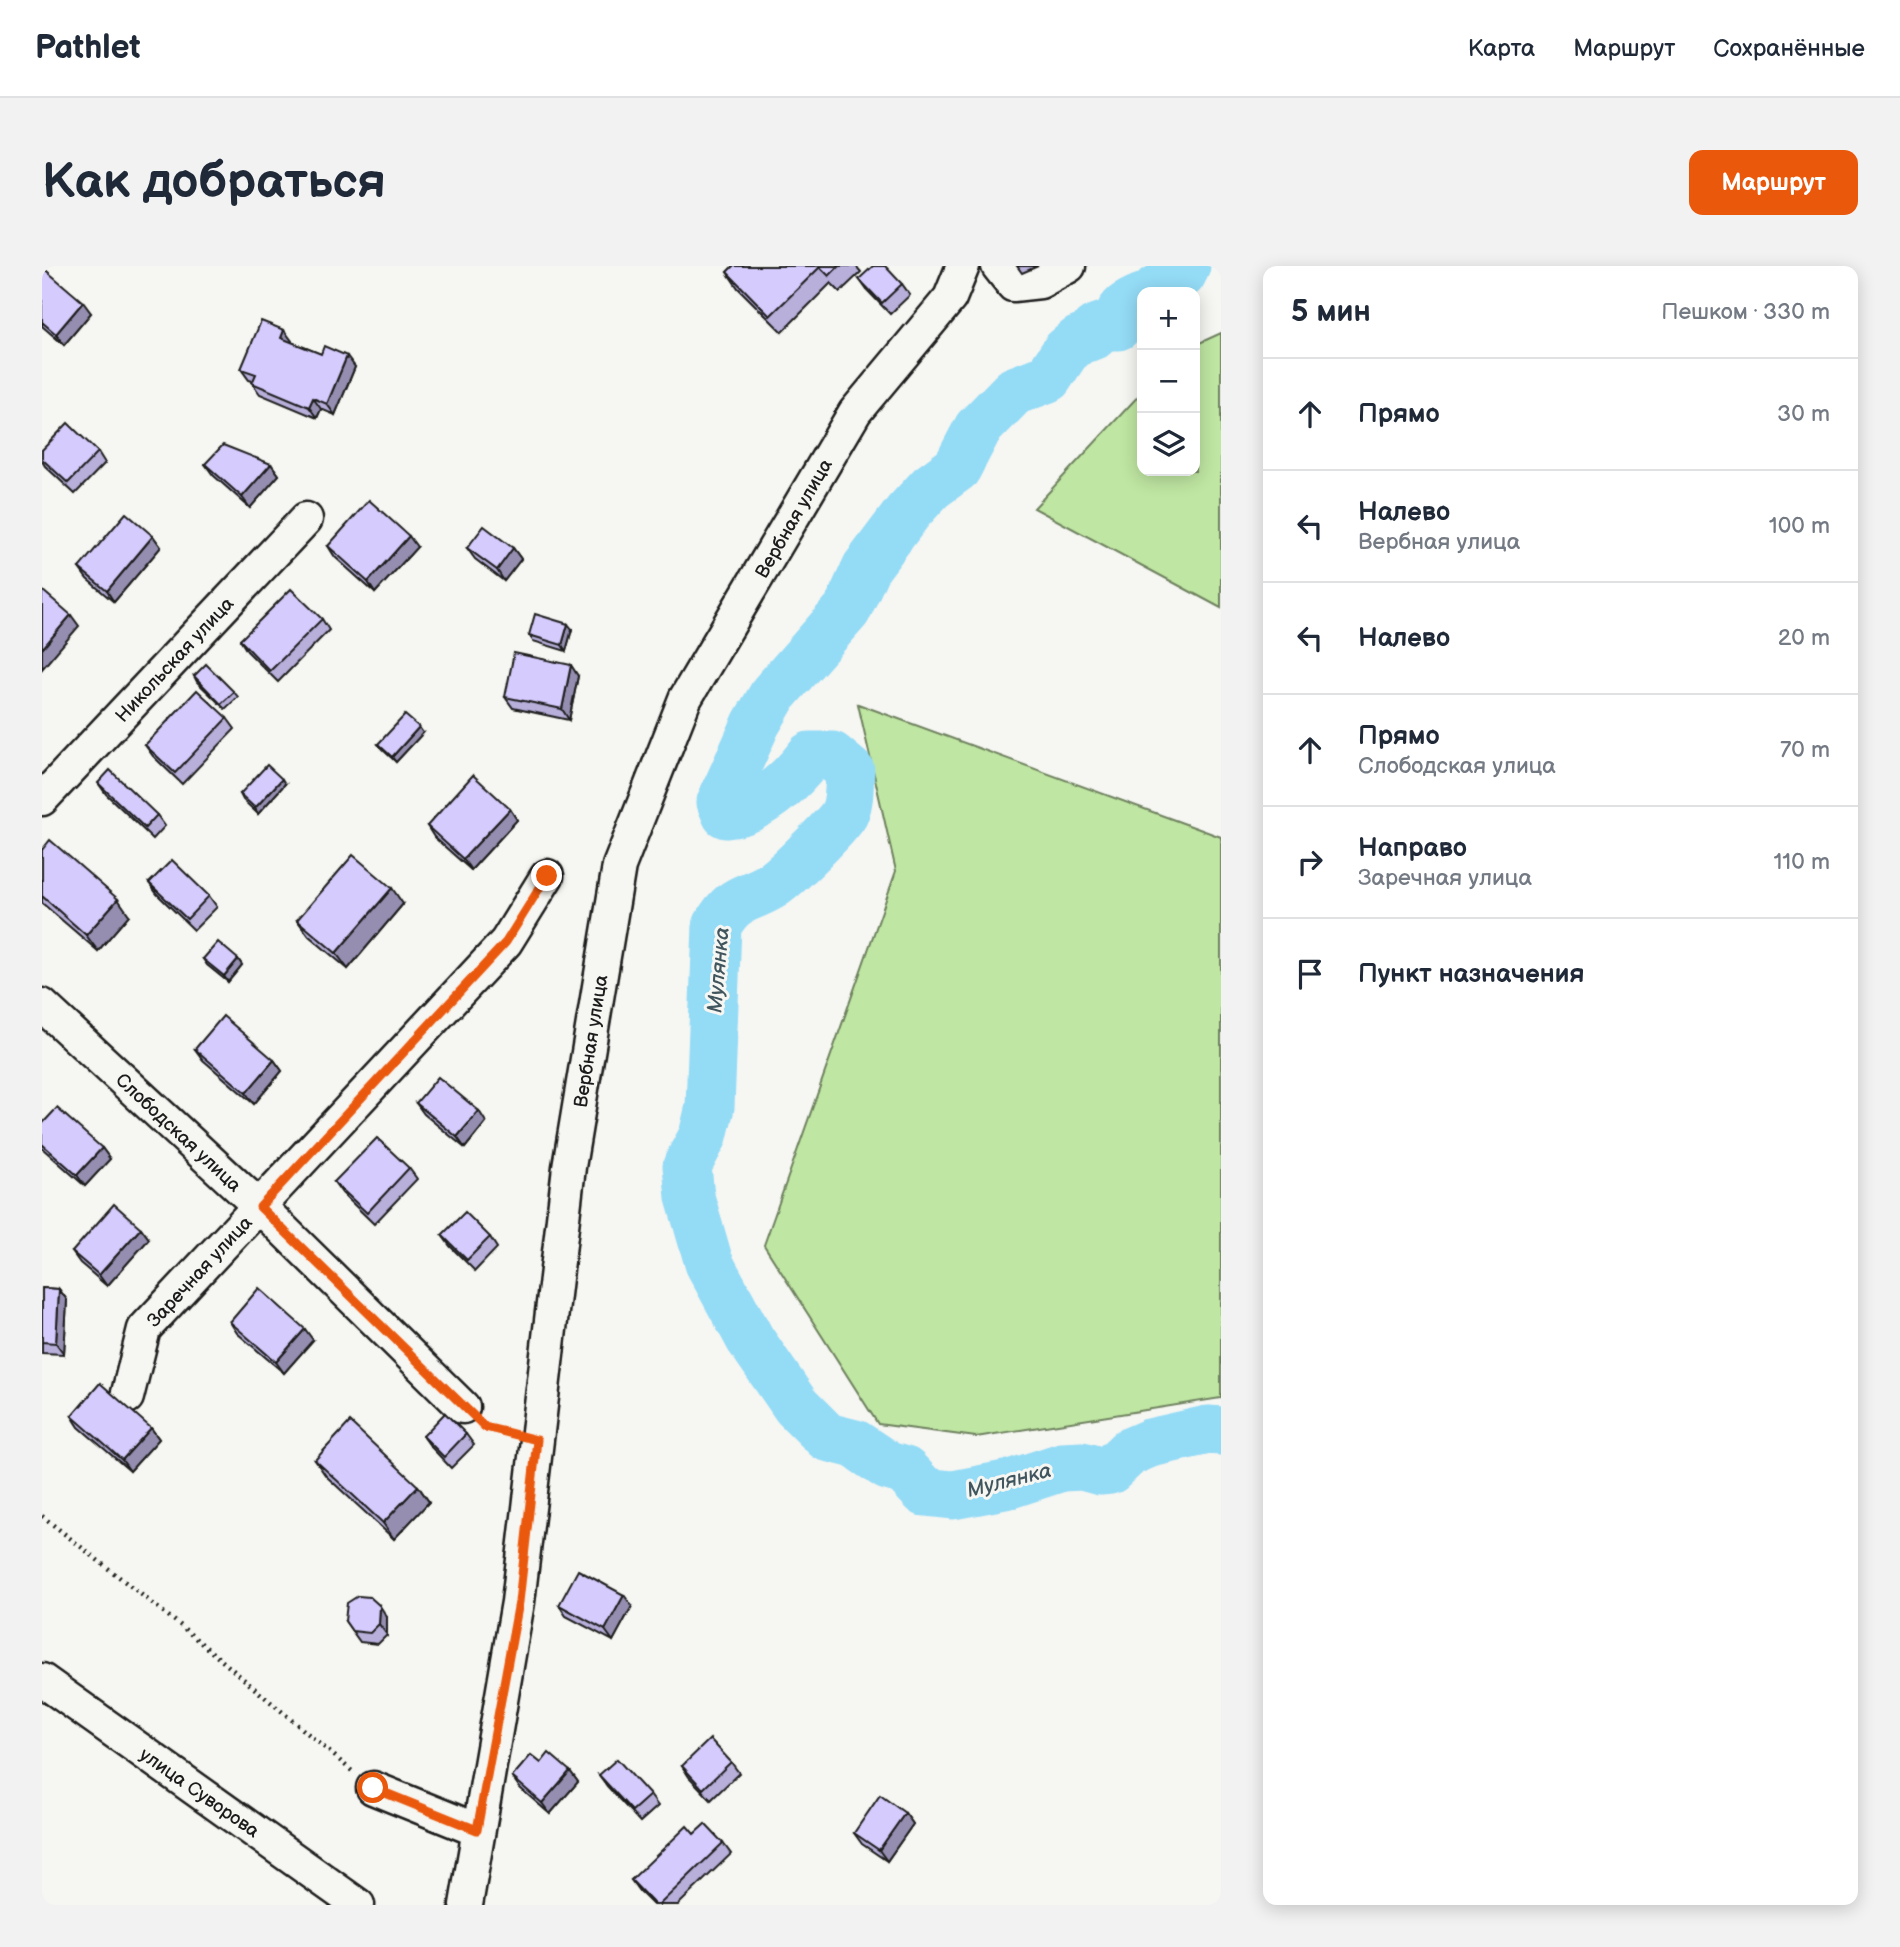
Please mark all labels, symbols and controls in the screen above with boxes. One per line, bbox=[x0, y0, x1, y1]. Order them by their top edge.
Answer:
text: Pathlet bbox=[35, 28, 140, 68]
text: Карта bbox=[1468, 34, 1535, 63]
text: Маршрут bbox=[1573, 34, 1675, 63]
text: Сохранённые bbox=[1713, 34, 1865, 63]
button: Маршрут bbox=[1689, 150, 1858, 215]
text: Как добраться bbox=[42, 153, 386, 212]
map controls bbox=[1137, 287, 1200, 476]
button: + bbox=[1137, 287, 1200, 350]
text: 5 мин bbox=[1291, 294, 1371, 330]
text: Пешком · 330 m bbox=[1661, 298, 1830, 326]
button: − bbox=[1137, 350, 1200, 413]
icon: ahead bbox=[1291, 395, 1329, 433]
text: Прямо bbox=[1358, 399, 1440, 430]
text: 30 m bbox=[1777, 400, 1830, 428]
button: layers bbox=[1137, 413, 1200, 476]
street label: Вербная улица bbox=[751, 455, 838, 583]
text: Налево bbox=[1358, 497, 1450, 528]
icon: left bbox=[1291, 507, 1329, 545]
text: 100 m bbox=[1769, 512, 1830, 540]
text: Вербная улица bbox=[1358, 528, 1520, 556]
street label: Никольская улица bbox=[111, 593, 239, 727]
icon: left bbox=[1291, 619, 1329, 657]
text: Налево bbox=[1358, 623, 1450, 654]
text: 20 m bbox=[1778, 624, 1830, 652]
text: Прямо bbox=[1358, 721, 1440, 752]
icon: ahead bbox=[1291, 731, 1329, 769]
text: 70 m bbox=[1780, 736, 1830, 764]
text: Слободская улица bbox=[1358, 752, 1556, 780]
text: Направо bbox=[1358, 833, 1467, 864]
icon: right bbox=[1291, 843, 1329, 881]
text: 110 m bbox=[1773, 848, 1830, 876]
route end bbox=[531, 860, 562, 891]
text: Заречная улица bbox=[1358, 864, 1532, 892]
water label: Мулянка bbox=[702, 926, 735, 1014]
icon: arrive bbox=[1291, 955, 1329, 993]
text: Пункт назначения bbox=[1358, 959, 1584, 990]
street label: Вербная улица bbox=[570, 973, 613, 1109]
street label: Слободская улица bbox=[110, 1069, 246, 1197]
street label: Заречная улица bbox=[143, 1212, 258, 1332]
water label: Мулянка bbox=[964, 1458, 1054, 1503]
street label: улица Суворова bbox=[135, 1743, 263, 1843]
route start bbox=[357, 1772, 388, 1803]

